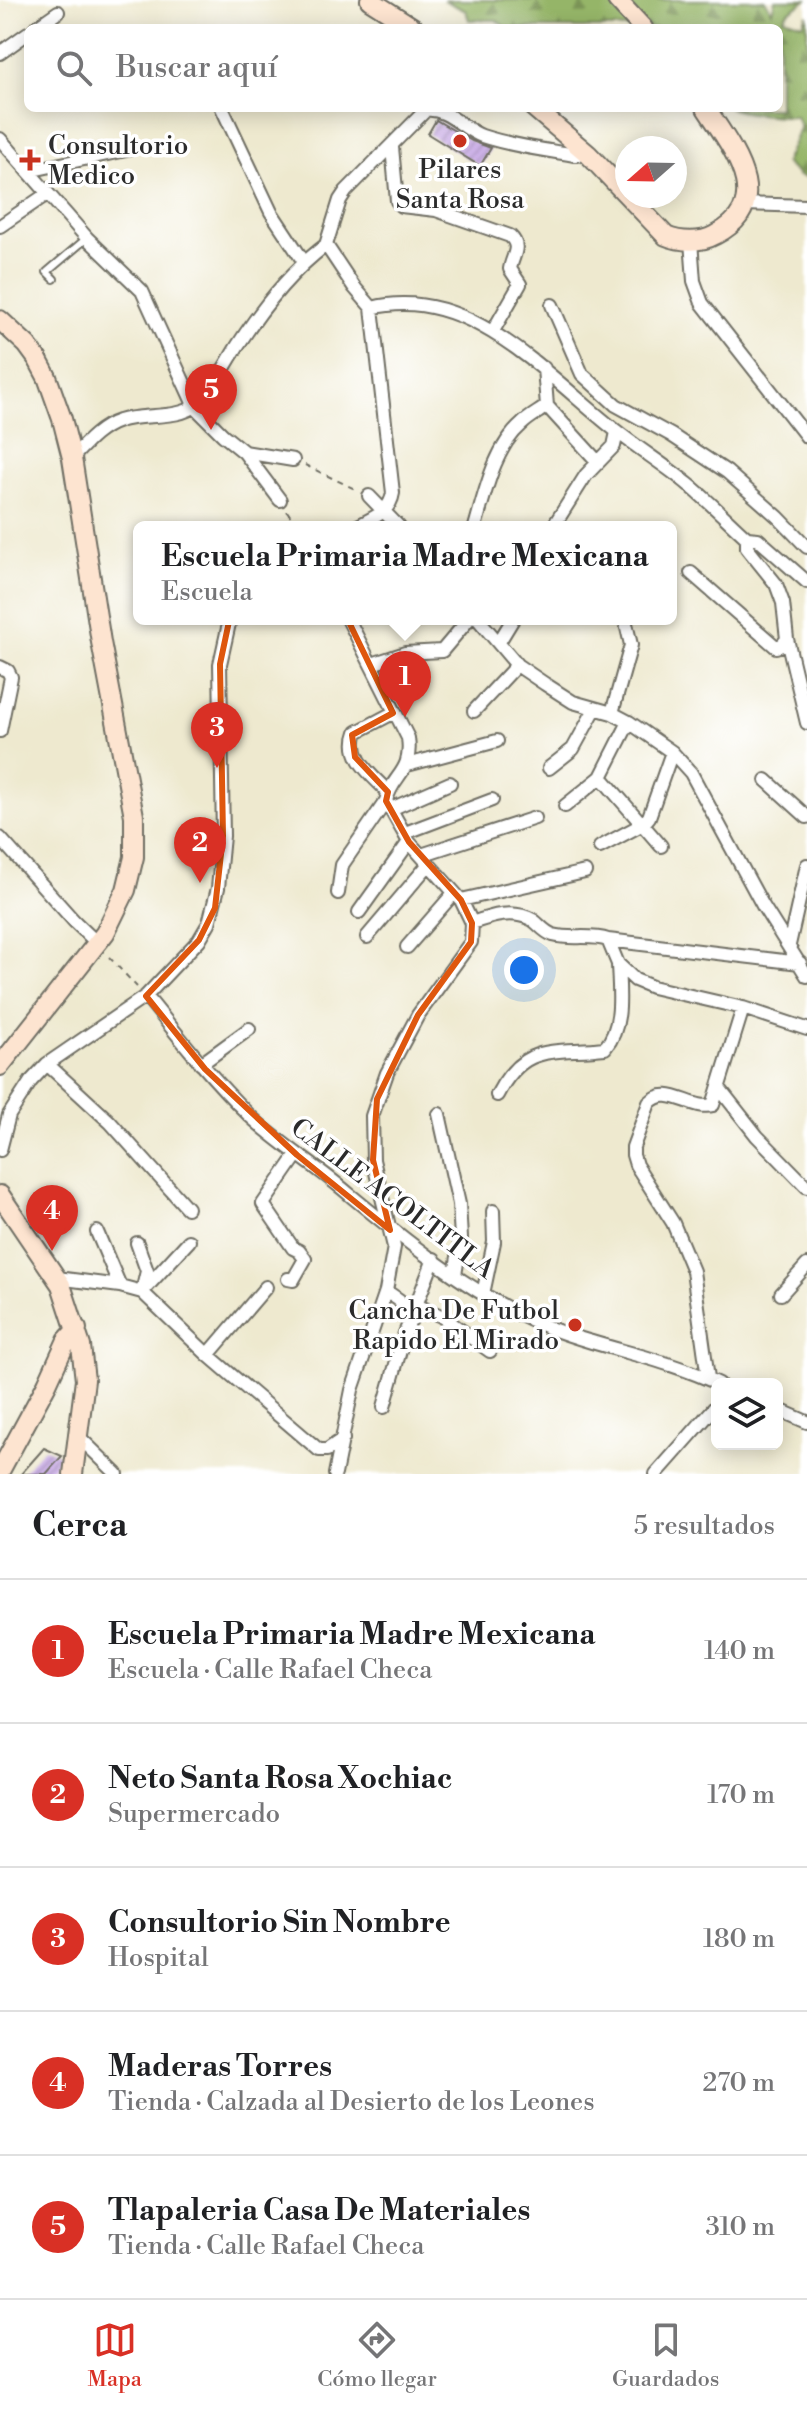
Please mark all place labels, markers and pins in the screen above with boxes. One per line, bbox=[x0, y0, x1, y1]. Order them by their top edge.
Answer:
place label: Consultorio Medico bbox=[48, 130, 188, 192]
marker: Pilares Santa Rosa bbox=[451, 132, 469, 150]
marker: Consultorio Medico bbox=[19, 149, 41, 171]
place label: Pilares Santa Rosa bbox=[396, 154, 525, 216]
pin: 5 bbox=[185, 364, 237, 430]
pin: 1 bbox=[379, 651, 431, 717]
pin: 3 bbox=[191, 702, 243, 768]
pin: 2 bbox=[174, 817, 226, 883]
pin: 4 bbox=[26, 1185, 78, 1251]
place label: Cancha De Futbol Rapido El Mirado bbox=[349, 1295, 559, 1357]
marker: Cancha De Futbol Rapido El Mirado bbox=[566, 1316, 584, 1334]

